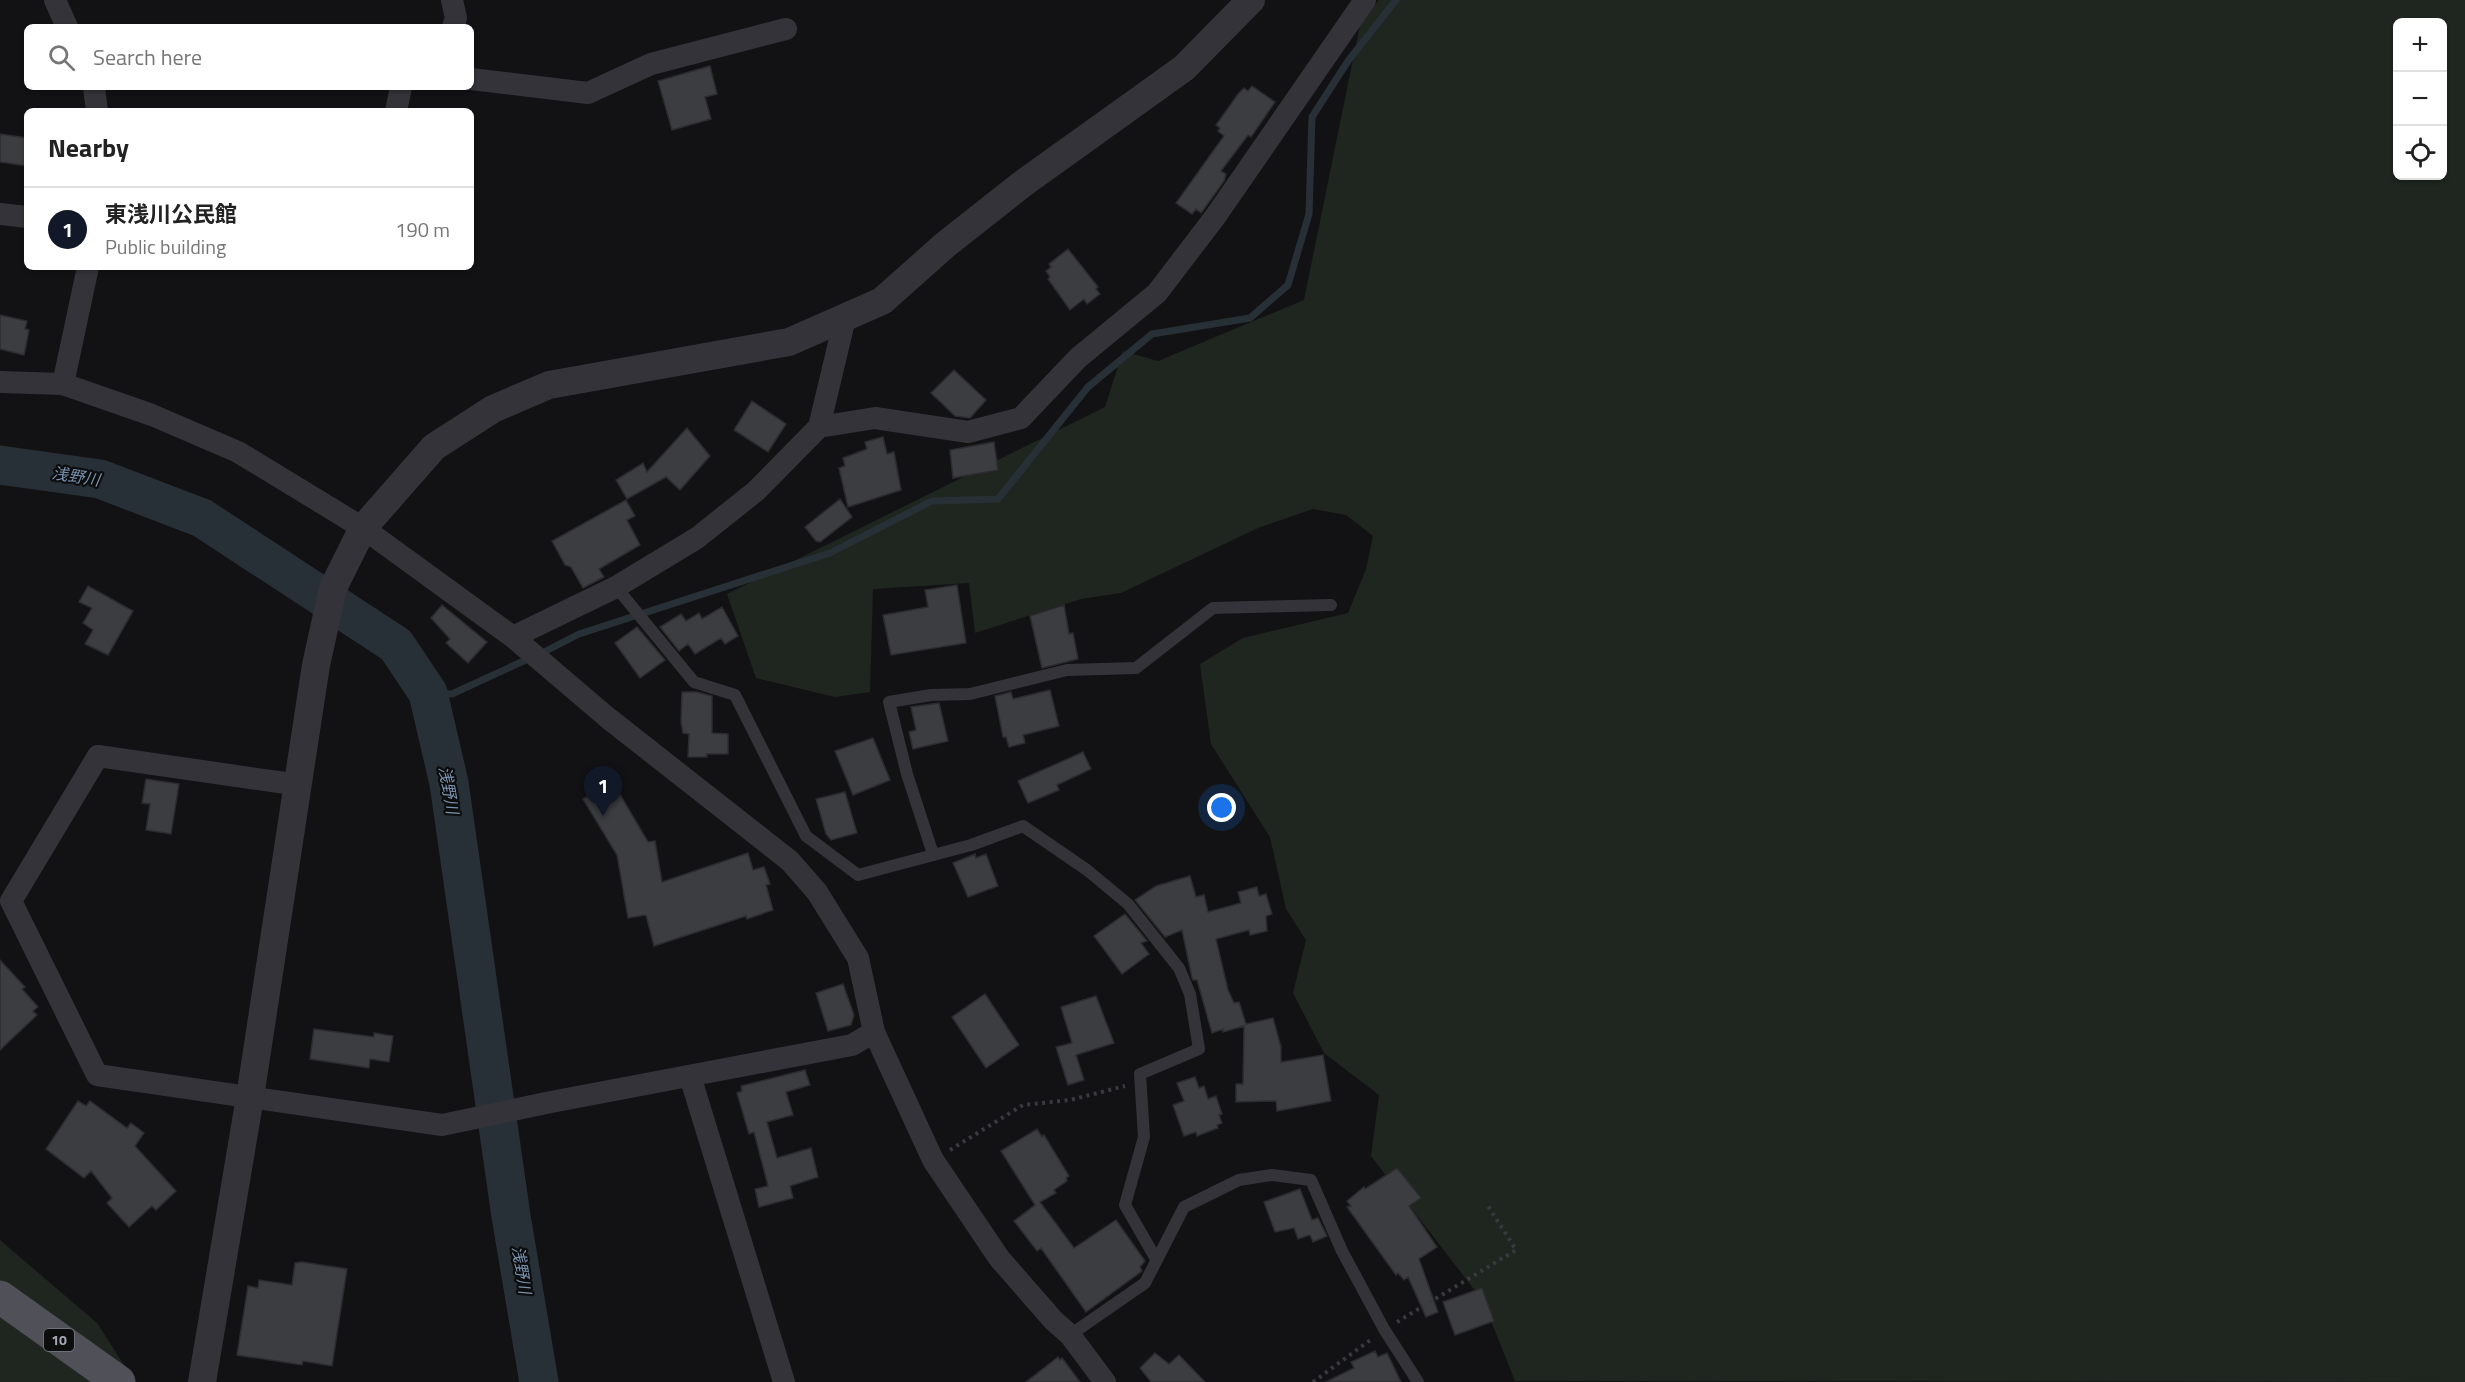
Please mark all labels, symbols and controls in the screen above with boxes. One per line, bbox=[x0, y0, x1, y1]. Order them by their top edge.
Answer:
map controls bbox=[2393, 18, 2447, 180]
button: + bbox=[2393, 18, 2447, 72]
search box bbox=[24, 24, 474, 90]
text: Search here bbox=[93, 40, 202, 74]
icon: search bbox=[45, 41, 78, 74]
button: − bbox=[2393, 72, 2447, 126]
button: locate bbox=[2393, 126, 2447, 180]
text: Nearby bbox=[48, 128, 129, 167]
text: 東浅川公民館 bbox=[105, 197, 237, 231]
text: 1 bbox=[62, 214, 73, 245]
text: 190 m bbox=[395, 214, 450, 245]
text: Public building bbox=[105, 231, 226, 262]
water label: 浅野川 bbox=[50, 460, 104, 492]
water label: 浅野川 bbox=[433, 764, 465, 818]
pin: 1 bbox=[584, 766, 622, 816]
your location bbox=[1207, 793, 1236, 822]
water label: 浅野川 bbox=[506, 1244, 538, 1298]
road number: 10 bbox=[44, 1329, 74, 1351]

